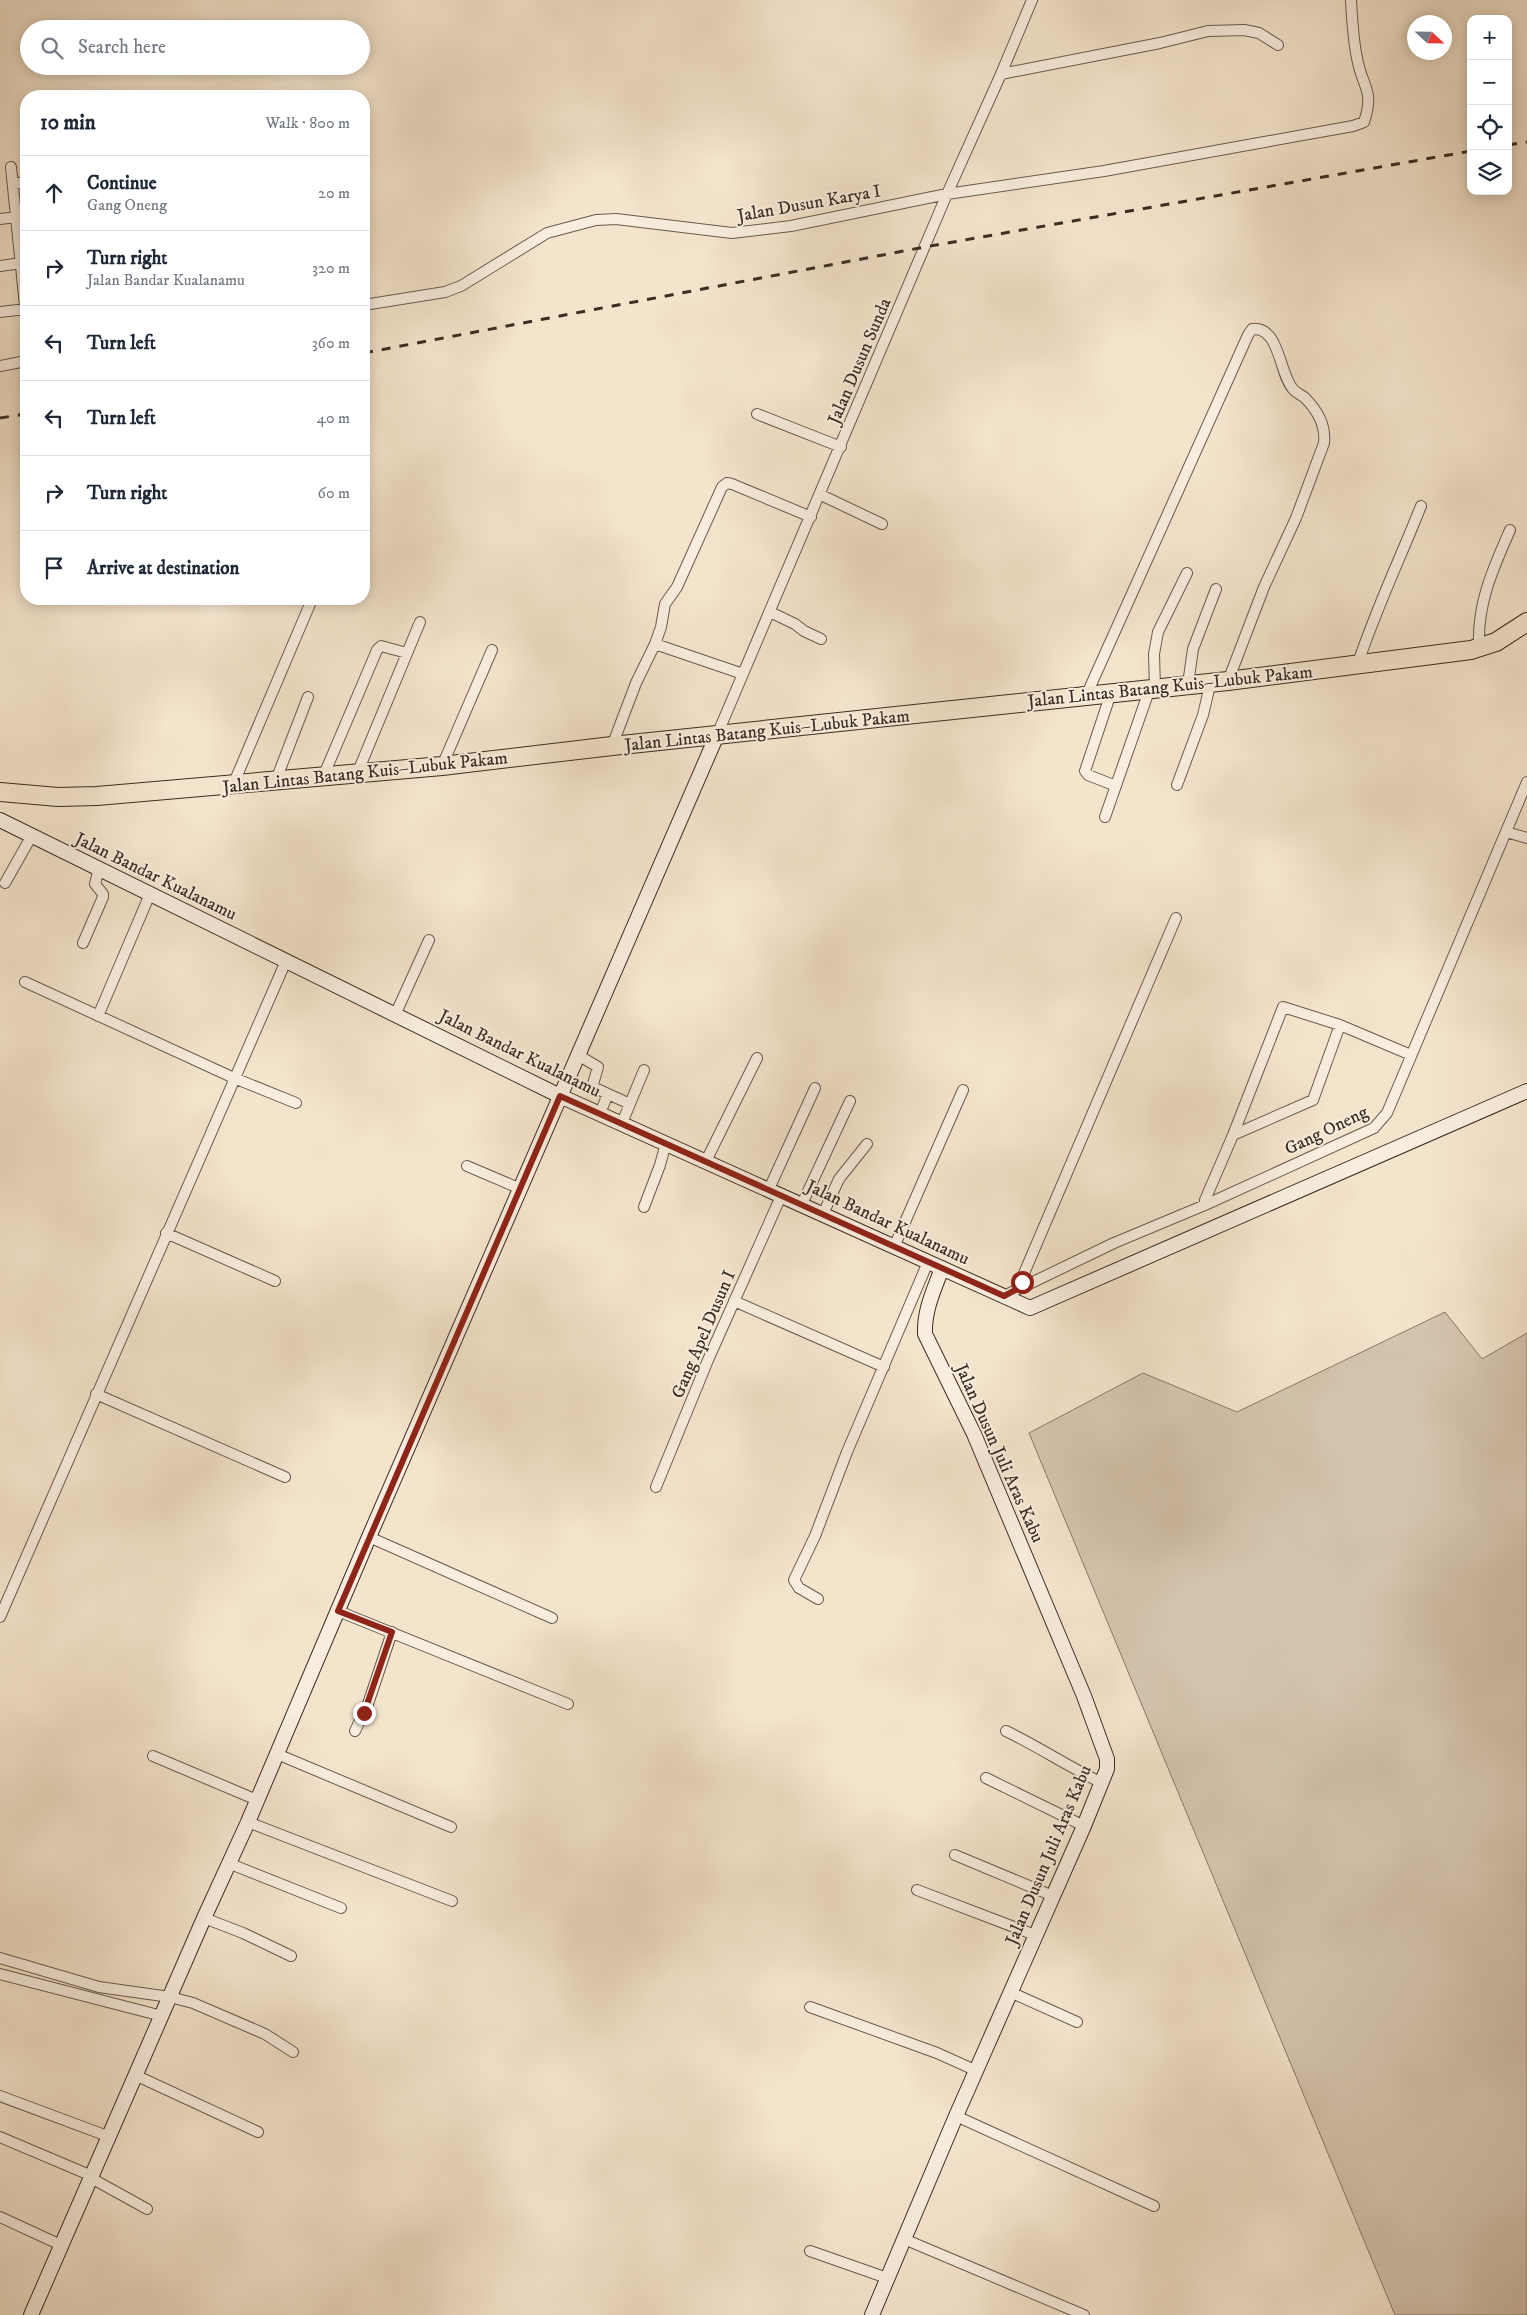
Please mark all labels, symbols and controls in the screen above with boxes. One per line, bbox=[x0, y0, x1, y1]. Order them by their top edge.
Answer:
north arrow bbox=[1407, 15, 1452, 60]
map controls bbox=[1467, 15, 1512, 195]
button: + bbox=[1467, 15, 1512, 60]
search box bbox=[20, 20, 370, 75]
icon: search bbox=[38, 34, 66, 62]
text: Search here bbox=[78, 36, 166, 59]
button: − bbox=[1467, 60, 1512, 105]
button: locate bbox=[1467, 105, 1512, 150]
text: 10 min bbox=[40, 110, 96, 136]
text: Walk · 800 m bbox=[265, 113, 350, 133]
button: layers bbox=[1467, 150, 1512, 195]
text: Continue bbox=[87, 172, 157, 195]
icon: ahead bbox=[40, 179, 68, 207]
street label: Jalan Dusun Karya I bbox=[734, 181, 883, 228]
text: 20 m bbox=[318, 183, 350, 203]
text: Gang Oneng bbox=[87, 195, 167, 215]
text: Turn right bbox=[87, 247, 167, 270]
icon: right bbox=[40, 254, 68, 282]
text: 320 m bbox=[312, 258, 350, 278]
text: Jalan Bandar Kualanamu bbox=[87, 270, 245, 290]
street label: Jalan Dusun Sunda bbox=[823, 295, 897, 430]
icon: left bbox=[40, 329, 68, 357]
text: Turn left bbox=[87, 332, 156, 355]
text: 360 m bbox=[312, 333, 350, 353]
icon: left bbox=[40, 404, 68, 432]
text: Turn left bbox=[87, 407, 156, 430]
text: 40 m bbox=[317, 408, 350, 428]
icon: right bbox=[40, 479, 68, 507]
text: Turn right bbox=[87, 482, 167, 505]
text: 60 m bbox=[318, 483, 350, 503]
icon: arrive bbox=[40, 554, 68, 582]
text: Arrive at destination bbox=[87, 557, 239, 580]
street label: Jalan Lintas Batang Kuis–Lubuk Pakam bbox=[1024, 661, 1314, 713]
street label: Jalan Lintas Batang Kuis–Lubuk Pakam bbox=[621, 705, 911, 757]
street label: Jalan Lintas Batang Kuis–Lubuk Pakam bbox=[219, 747, 509, 799]
street label: Jalan Bandar Kualanamu bbox=[69, 827, 240, 926]
street label: Jalan Bandar Kualanamu bbox=[433, 1004, 604, 1103]
street label: Gang Oneng bbox=[1281, 1101, 1372, 1161]
street label: Jalan Bandar Kualanamu bbox=[801, 1175, 973, 1270]
street label: Gang Apel Dusun I bbox=[667, 1267, 741, 1402]
route start bbox=[1011, 1271, 1034, 1294]
street label: Jalan Dusun Juli Aras Kabu bbox=[949, 1359, 1049, 1546]
route end bbox=[353, 1702, 376, 1725]
street label: Jalan Dusun Juli Aras Kabu bbox=[1000, 1762, 1097, 1951]

